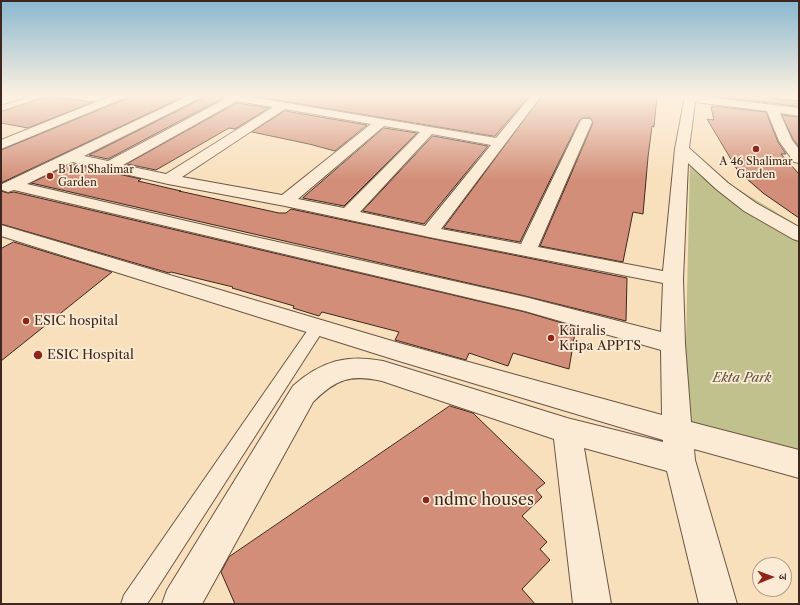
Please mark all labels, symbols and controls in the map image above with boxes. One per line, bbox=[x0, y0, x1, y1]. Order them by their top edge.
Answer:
marker: A 46 Shalimar Garden bbox=[751, 144, 761, 154]
place label: A 46 Shalimar Garden bbox=[719, 155, 793, 181]
place label: B 161 Shalimar Garden bbox=[58, 163, 134, 189]
marker: B 161 Shalimar Garden bbox=[45, 171, 55, 181]
place label: ESIC hospital bbox=[34, 313, 118, 329]
marker: ESIC hospital bbox=[21, 316, 31, 326]
place label: Kairalis Kripa APPTS bbox=[559, 323, 641, 354]
marker: Kairalis Kripa APPTS bbox=[546, 333, 556, 343]
place label: ESIC Hospital bbox=[47, 347, 134, 363]
marker: ESIC Hospital bbox=[32, 349, 44, 361]
park label: Ekta Park bbox=[712, 370, 772, 386]
place label: ndmc houses bbox=[434, 490, 534, 510]
marker: ndmc houses bbox=[421, 495, 431, 505]
north arrow bbox=[752, 557, 792, 597]
text: उ bbox=[776, 574, 790, 580]

